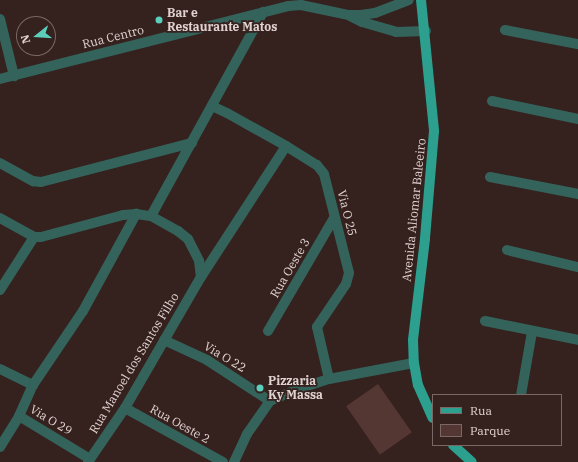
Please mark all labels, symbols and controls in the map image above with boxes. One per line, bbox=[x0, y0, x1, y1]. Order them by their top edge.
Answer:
place label: Bar e Restaurante Matos bbox=[167, 6, 277, 34]
marker: Bar e Restaurante Matos bbox=[154, 15, 164, 25]
north arrow bbox=[16, 16, 56, 56]
street label: Rua Centro bbox=[81, 22, 145, 52]
text: N bbox=[18, 33, 33, 45]
street label: Avenida Aliomar Baleeiro bbox=[399, 138, 429, 282]
street label: Via O 25 bbox=[334, 189, 360, 237]
street label: Rua Oeste 3 bbox=[267, 236, 313, 300]
street label: Rua Manoel dos Santos Filho bbox=[86, 290, 182, 436]
street label: Via O 22 bbox=[201, 339, 249, 375]
place label: Pizzaria Ky Massa bbox=[268, 374, 323, 402]
marker: Pizzaria Ky Massa bbox=[255, 383, 265, 393]
legend bbox=[432, 394, 562, 446]
street label: Via O 29 bbox=[27, 402, 75, 438]
street label: Rua Oeste 2 bbox=[148, 402, 212, 446]
text: Rua bbox=[470, 403, 492, 418]
text: Parque bbox=[470, 423, 510, 438]

